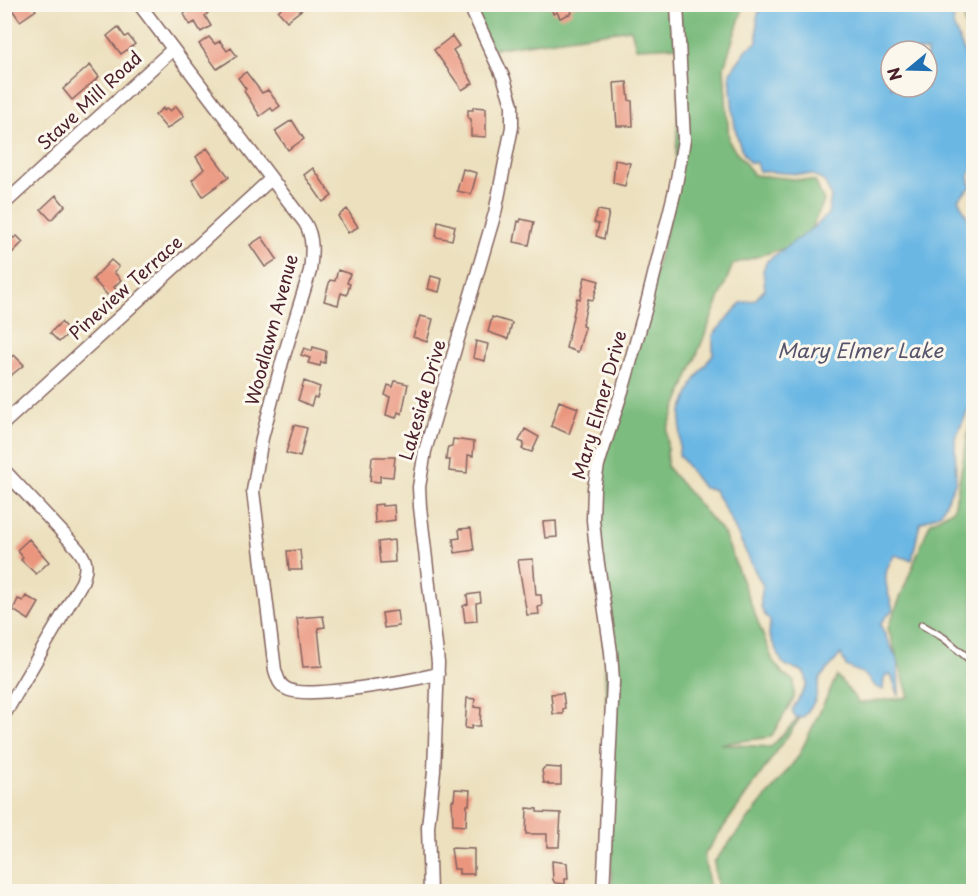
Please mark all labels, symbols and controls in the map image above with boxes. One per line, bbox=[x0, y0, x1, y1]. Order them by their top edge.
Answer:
north arrow bbox=[879, 39, 939, 99]
street label: Stave Mill Road bbox=[30, 44, 147, 156]
text: N bbox=[880, 64, 907, 84]
street label: Pineview Terrace bbox=[62, 228, 188, 345]
street label: Woodlawn Avenue bbox=[237, 251, 304, 408]
street label: Mary Elmer Drive bbox=[564, 327, 633, 482]
water label: Mary Elmer Lake bbox=[777, 335, 944, 365]
street label: Lakeside Drive bbox=[391, 336, 452, 463]

